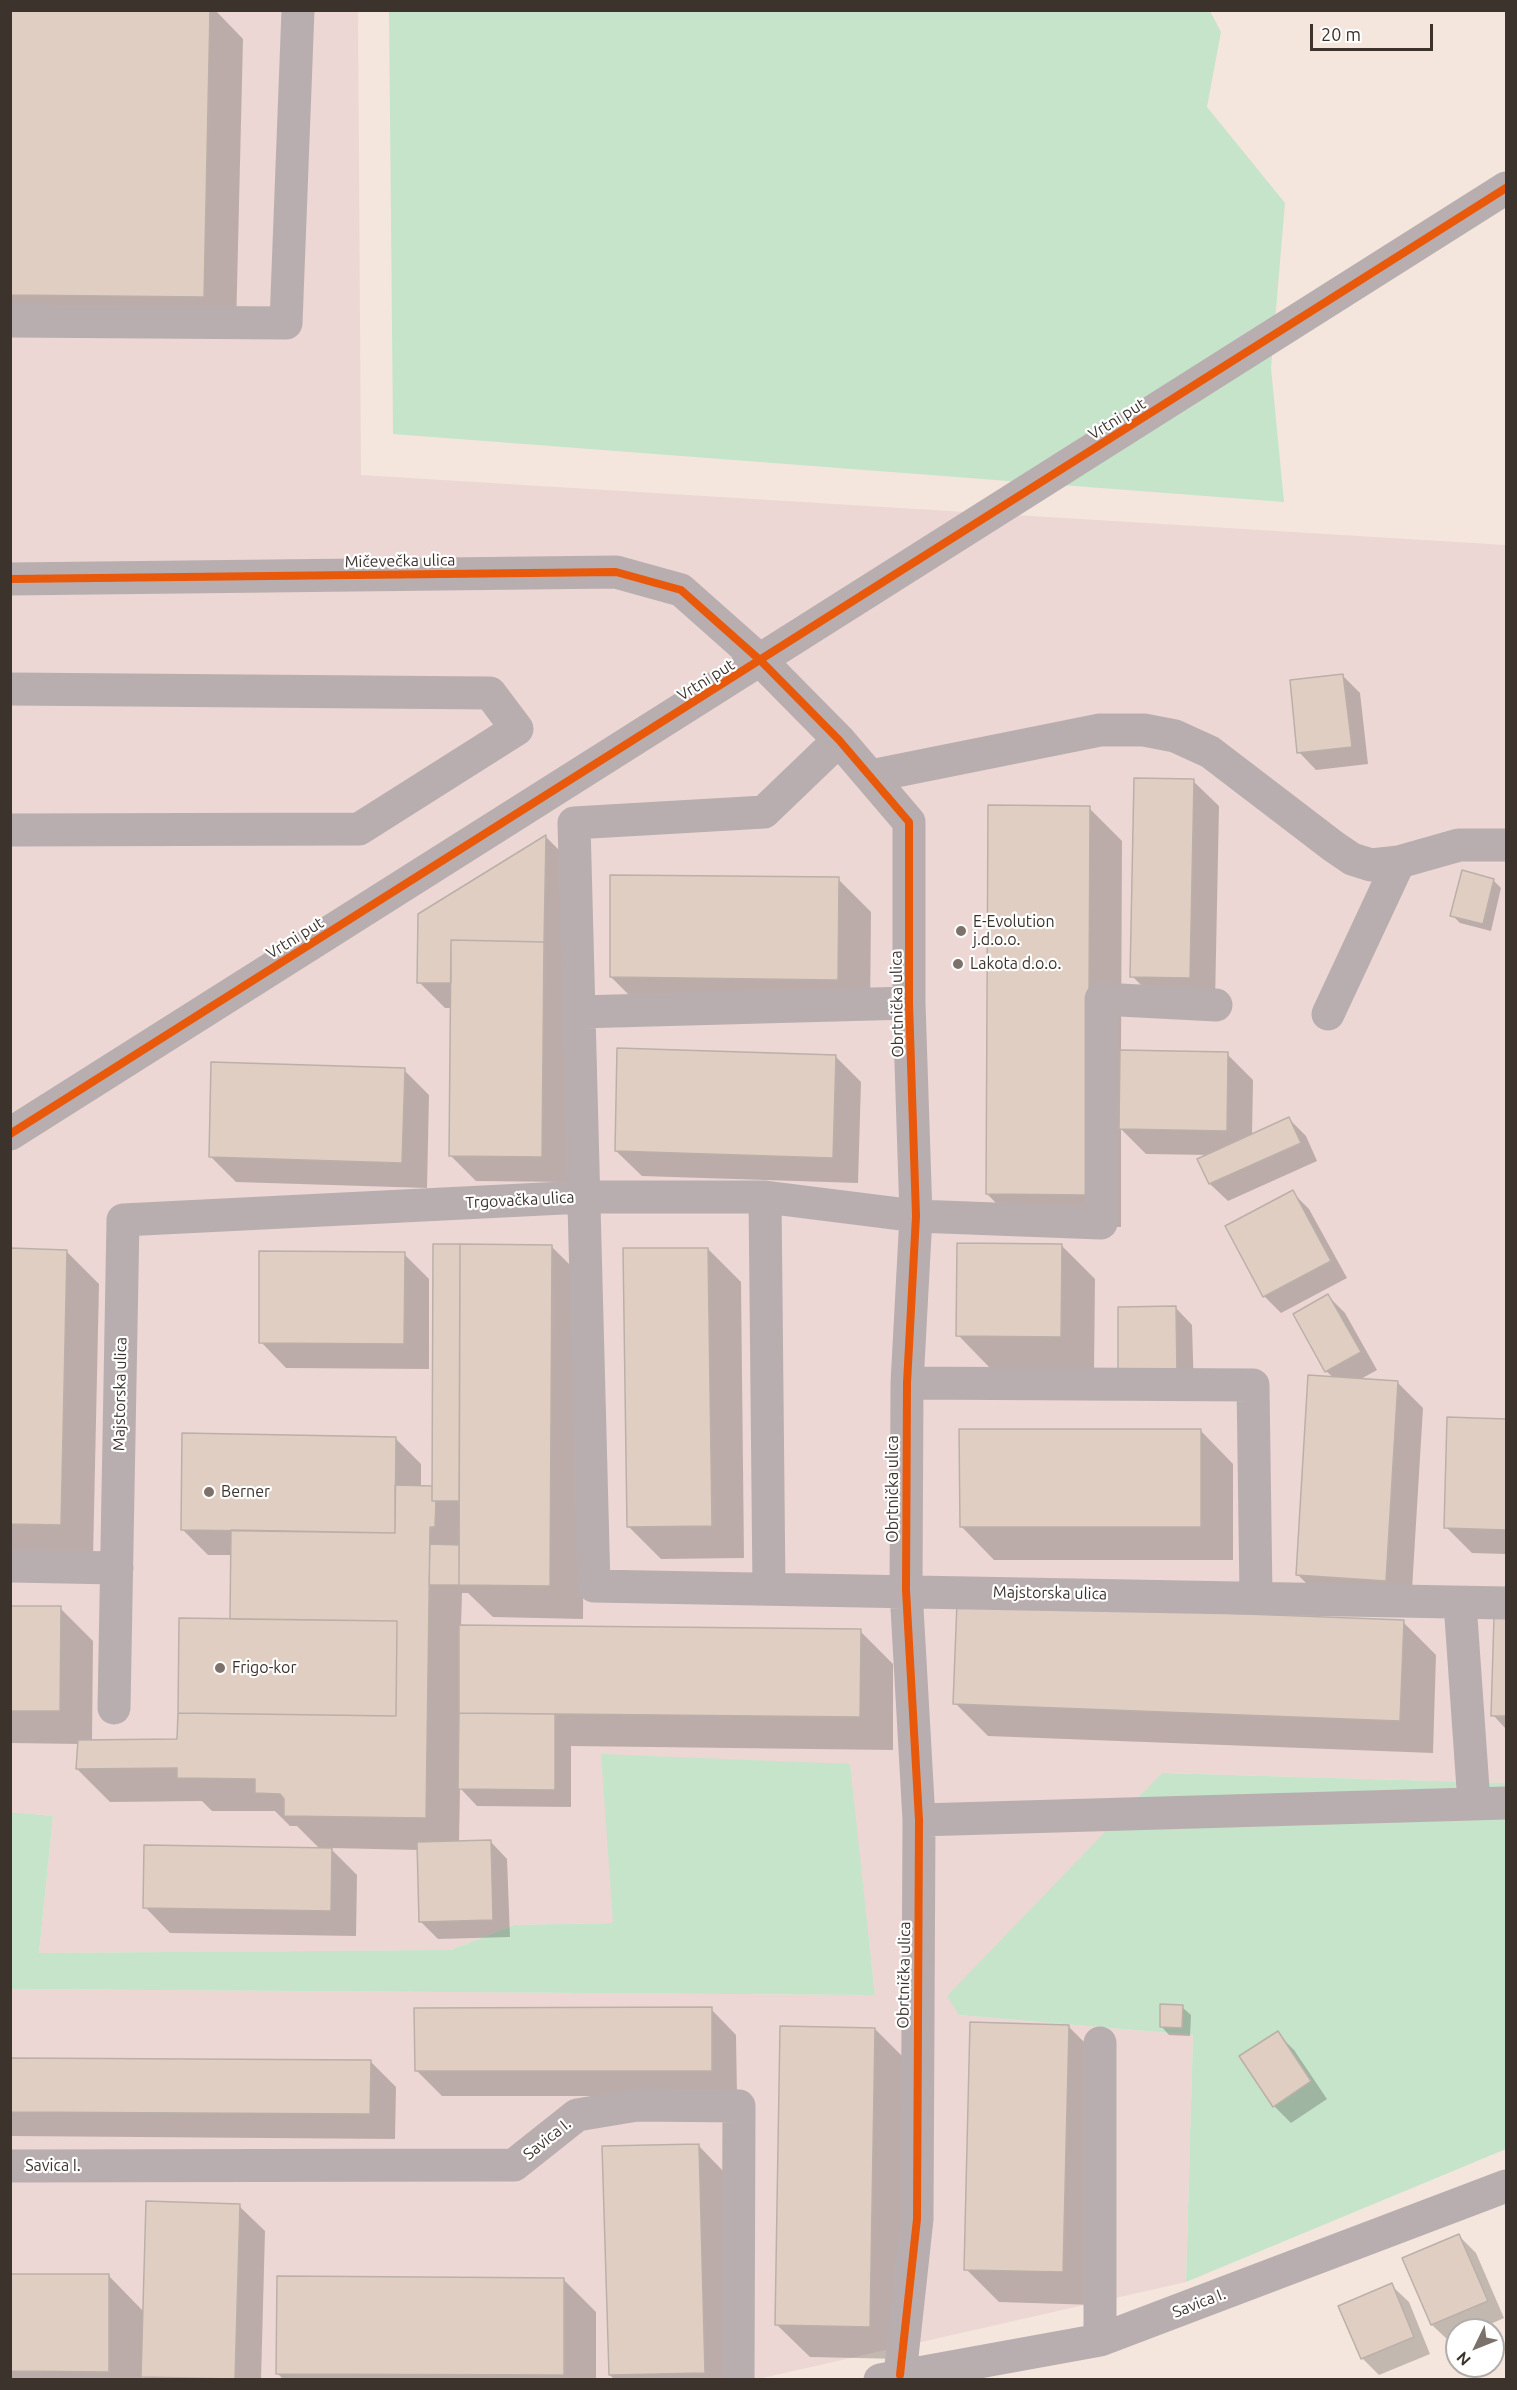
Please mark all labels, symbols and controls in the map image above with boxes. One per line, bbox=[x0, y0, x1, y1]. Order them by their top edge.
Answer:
scale bar bbox=[1313, 12, 1436, 50]
text: 20 m bbox=[1321, 24, 1361, 44]
street label: Vrtni put bbox=[1085, 394, 1149, 444]
street label: Mičevečka ulica bbox=[344, 550, 456, 572]
street label: Vrtni put bbox=[674, 655, 738, 705]
place label: E-Evolution j.d.o.o. bbox=[973, 912, 1055, 950]
street label: Vrtni put bbox=[263, 913, 327, 963]
marker: E-Evolution j.d.o.o. bbox=[954, 924, 968, 938]
street label: Obrtnička ulica bbox=[886, 950, 908, 1058]
place label: Lakota d.o.o. bbox=[970, 954, 1061, 974]
marker: Lakota d.o.o. bbox=[951, 957, 965, 971]
street label: Trgovačka ulica bbox=[465, 1188, 575, 1212]
street label: Majstorska ulica bbox=[109, 1337, 131, 1451]
street label: Obrtnička ulica bbox=[883, 1435, 903, 1543]
place label: Berner bbox=[221, 1482, 270, 1502]
marker: Berner bbox=[202, 1485, 216, 1499]
street label: Majstorska ulica bbox=[993, 1582, 1107, 1604]
place label: Frigo-kor bbox=[232, 1658, 296, 1678]
marker: Frigo-kor bbox=[213, 1661, 227, 1675]
street label: Obrtnička ulica bbox=[893, 1921, 915, 2029]
street label: Savica I. bbox=[519, 2114, 575, 2164]
street label: Savica I. bbox=[25, 2156, 81, 2176]
street label: Savica I. bbox=[1170, 2284, 1228, 2322]
north arrow bbox=[1445, 2318, 1505, 2378]
text: N bbox=[1453, 2348, 1474, 2369]

